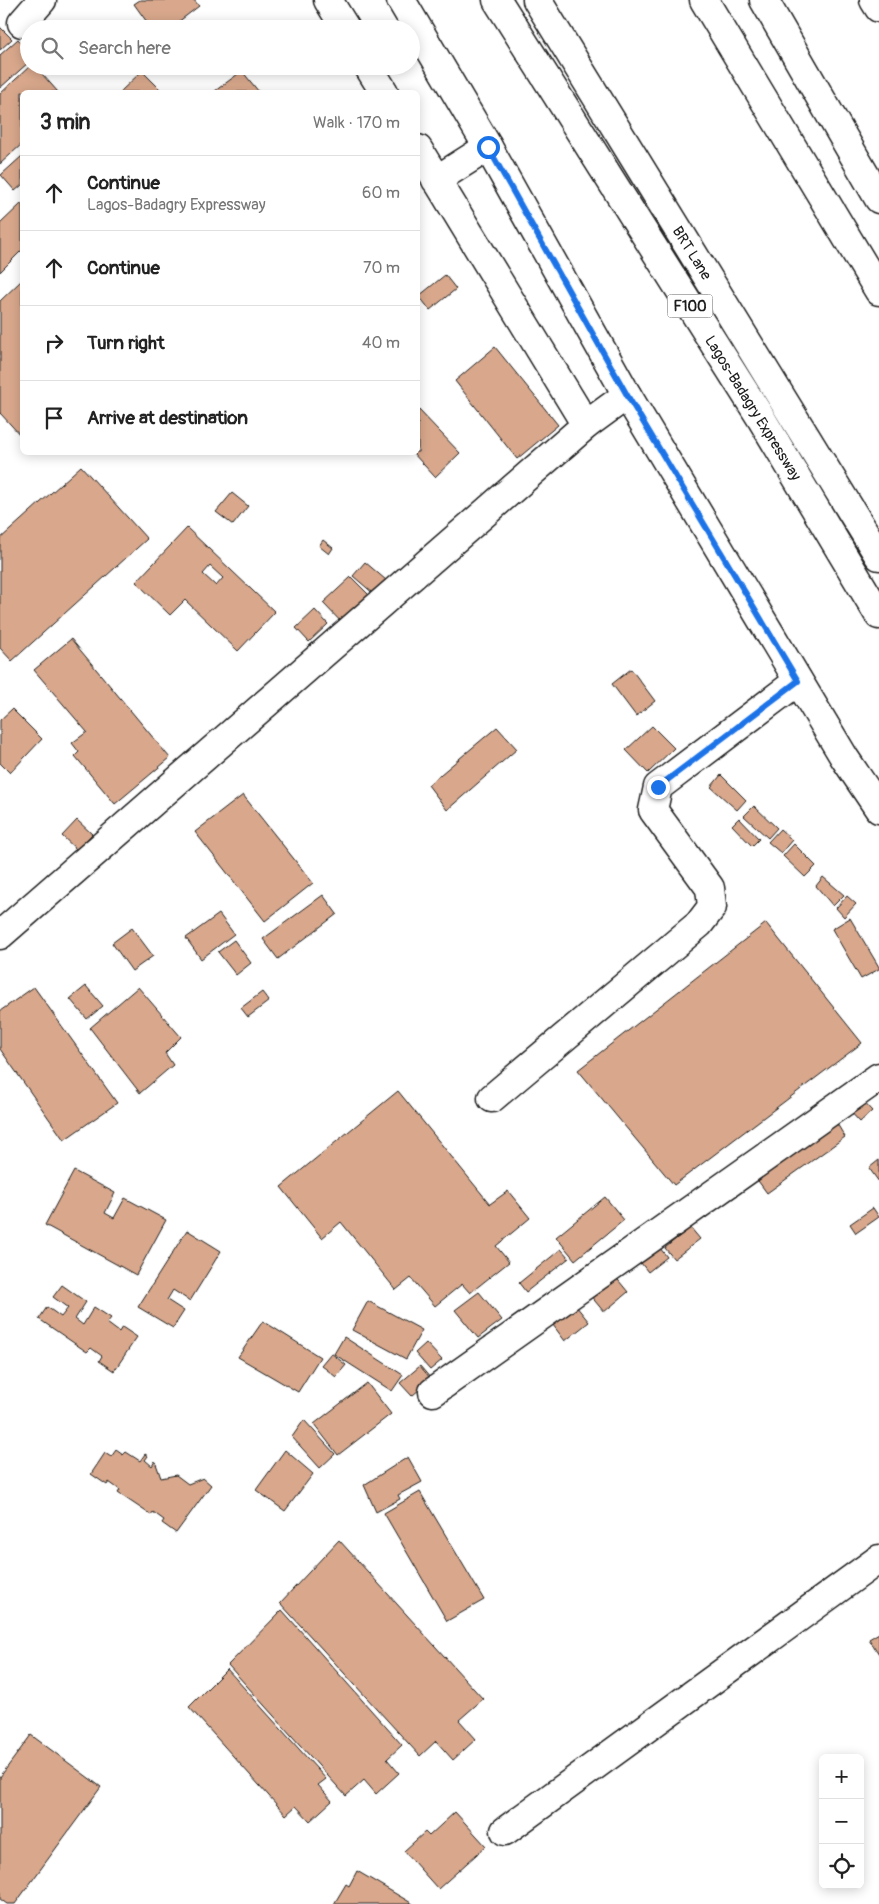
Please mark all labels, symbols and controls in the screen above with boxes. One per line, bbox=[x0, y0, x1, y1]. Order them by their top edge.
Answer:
search box bbox=[20, 20, 420, 75]
icon: search bbox=[38, 34, 66, 62]
text: Search here bbox=[78, 36, 171, 60]
text: 3 min bbox=[40, 109, 90, 136]
text: Walk · 170 m bbox=[313, 113, 400, 133]
route start bbox=[477, 136, 500, 159]
text: Continue bbox=[87, 171, 160, 195]
icon: ahead bbox=[40, 179, 68, 207]
text: 60 m bbox=[362, 183, 400, 203]
text: Lagos-Badagry Expressway bbox=[87, 195, 266, 215]
street label: BRT Lane bbox=[668, 223, 716, 284]
icon: ahead bbox=[40, 254, 68, 282]
text: Continue bbox=[87, 256, 160, 280]
text: 70 m bbox=[363, 258, 400, 278]
road number: F100 bbox=[668, 294, 712, 318]
icon: right bbox=[40, 329, 68, 357]
text: Turn right bbox=[87, 331, 165, 355]
street label: Lagos-Badagry Expressway bbox=[700, 332, 805, 485]
text: 40 m bbox=[362, 333, 400, 353]
icon: arrive bbox=[40, 404, 68, 432]
text: Arrive at destination bbox=[87, 406, 248, 430]
route end bbox=[647, 776, 670, 799]
map controls bbox=[819, 1754, 864, 1889]
button: + bbox=[819, 1754, 864, 1799]
button: − bbox=[819, 1799, 864, 1844]
button: locate bbox=[819, 1844, 864, 1889]

